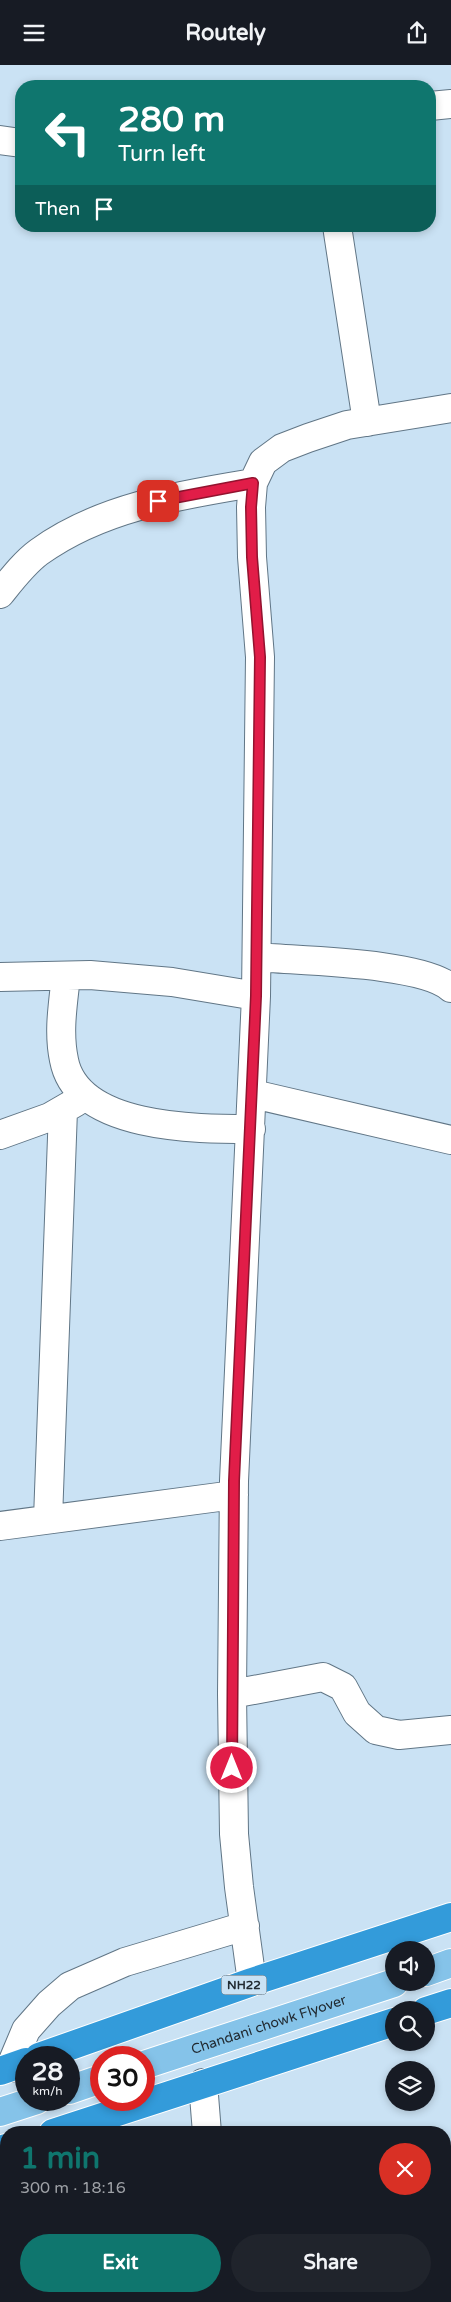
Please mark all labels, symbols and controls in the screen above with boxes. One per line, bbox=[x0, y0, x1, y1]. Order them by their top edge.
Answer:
icon: menu bbox=[20, 19, 48, 47]
icon: share bbox=[403, 19, 431, 47]
text: Routely bbox=[185, 20, 266, 46]
text: 280 m bbox=[118, 99, 225, 141]
icon: left bbox=[35, 100, 100, 165]
text: Turn left bbox=[118, 141, 206, 167]
icon: arrive bbox=[90, 195, 118, 223]
text: Then bbox=[35, 198, 80, 220]
pin bbox=[137, 480, 179, 522]
icon: arrive bbox=[144, 487, 172, 515]
position arrow bbox=[205, 1741, 257, 1793]
map controls bbox=[385, 1941, 435, 2111]
button: sound bbox=[385, 1941, 435, 1991]
road number: NH22 bbox=[222, 1975, 266, 1995]
street label: Chandani chowk Flyover bbox=[189, 1991, 349, 2058]
button: search bbox=[385, 2001, 435, 2051]
speed limit sign: 30 bbox=[90, 2046, 155, 2111]
text: 28 bbox=[32, 2057, 63, 2087]
button: layers bbox=[385, 2061, 435, 2111]
text: km/h bbox=[32, 2084, 63, 2098]
text: 1 min bbox=[20, 2140, 100, 2177]
button: close bbox=[379, 2143, 431, 2195]
text: 300 m · 18:16 bbox=[20, 2178, 126, 2198]
button: Exit bbox=[20, 2234, 221, 2292]
button: Share bbox=[231, 2234, 431, 2292]

